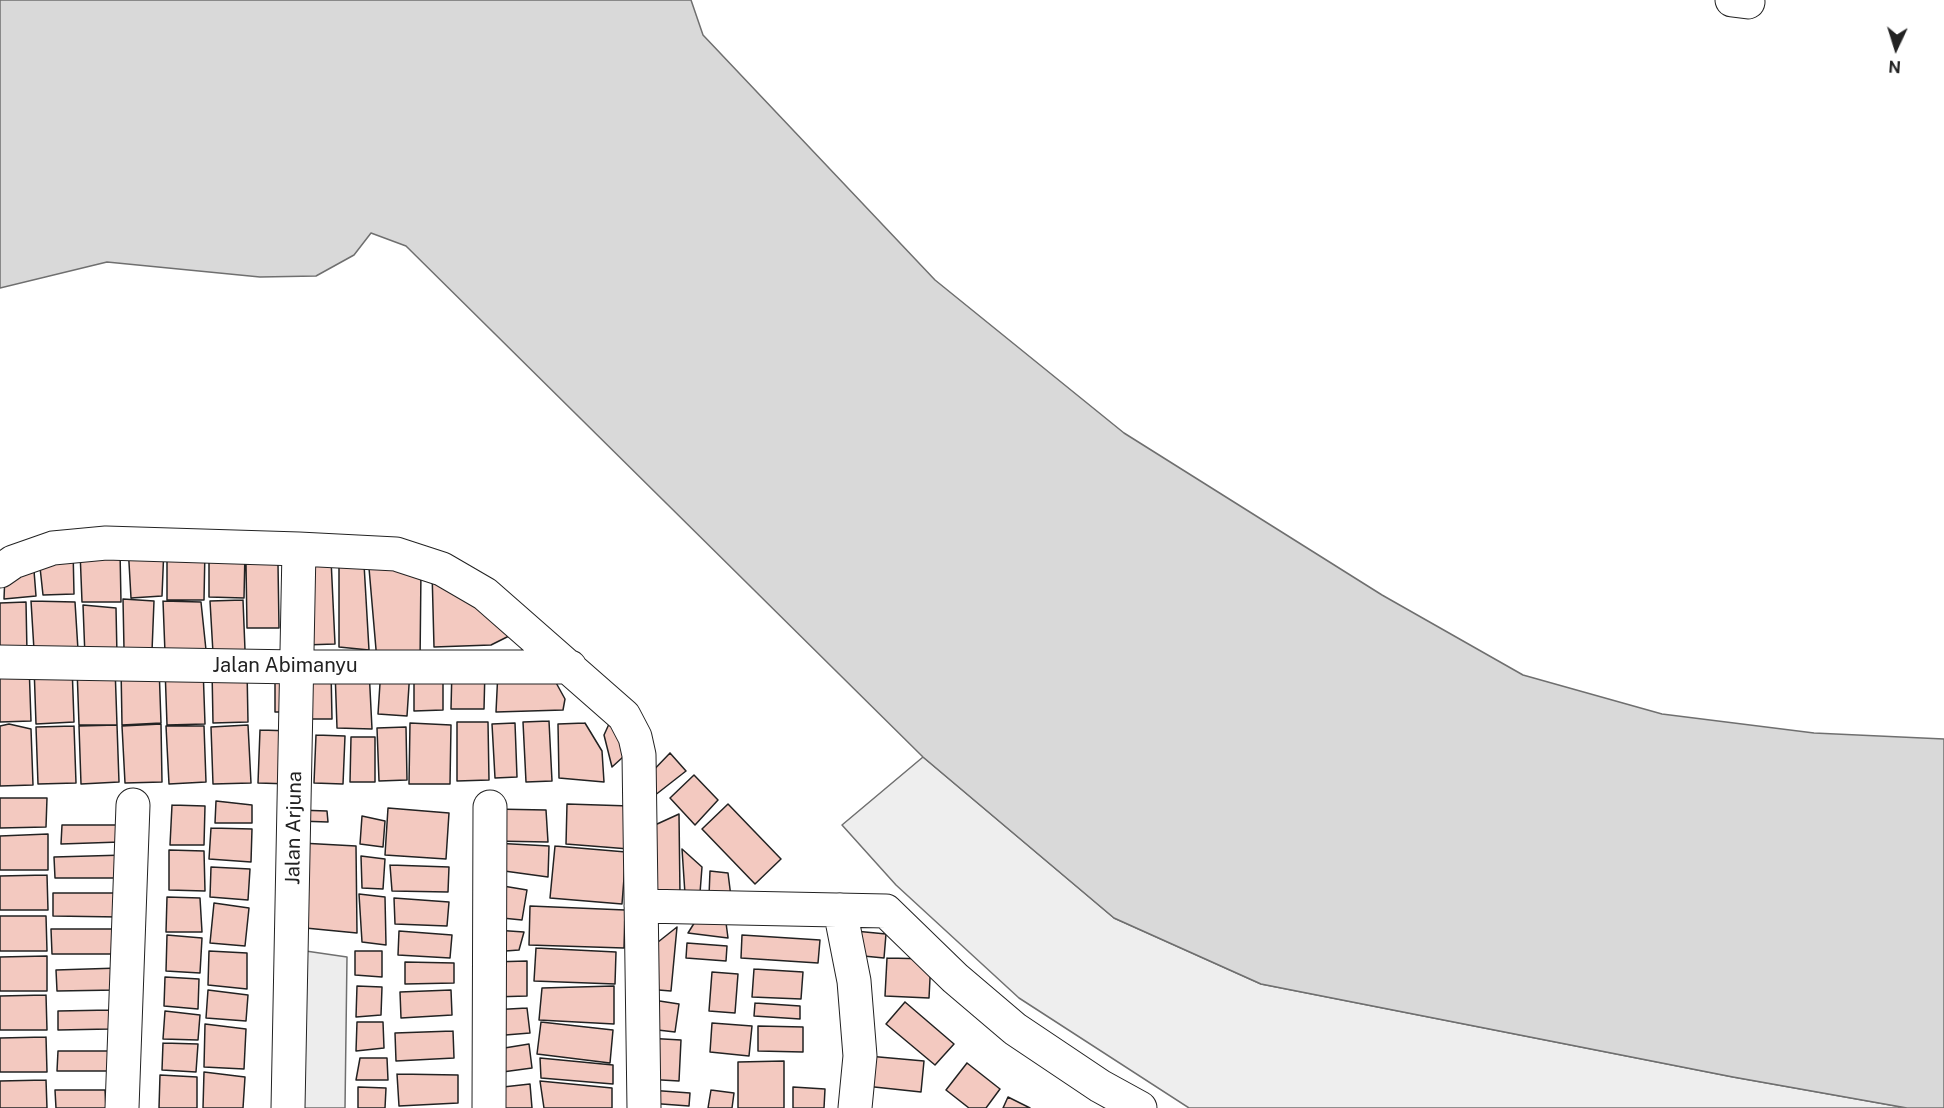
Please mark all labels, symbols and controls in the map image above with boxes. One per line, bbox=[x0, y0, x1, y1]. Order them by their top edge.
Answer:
north arrow bbox=[1866, 18, 1926, 78]
text: N bbox=[1888, 57, 1902, 76]
street label: Jalan Abimanyu bbox=[212, 654, 358, 678]
street label: Jalan Arjuna bbox=[281, 771, 307, 885]

